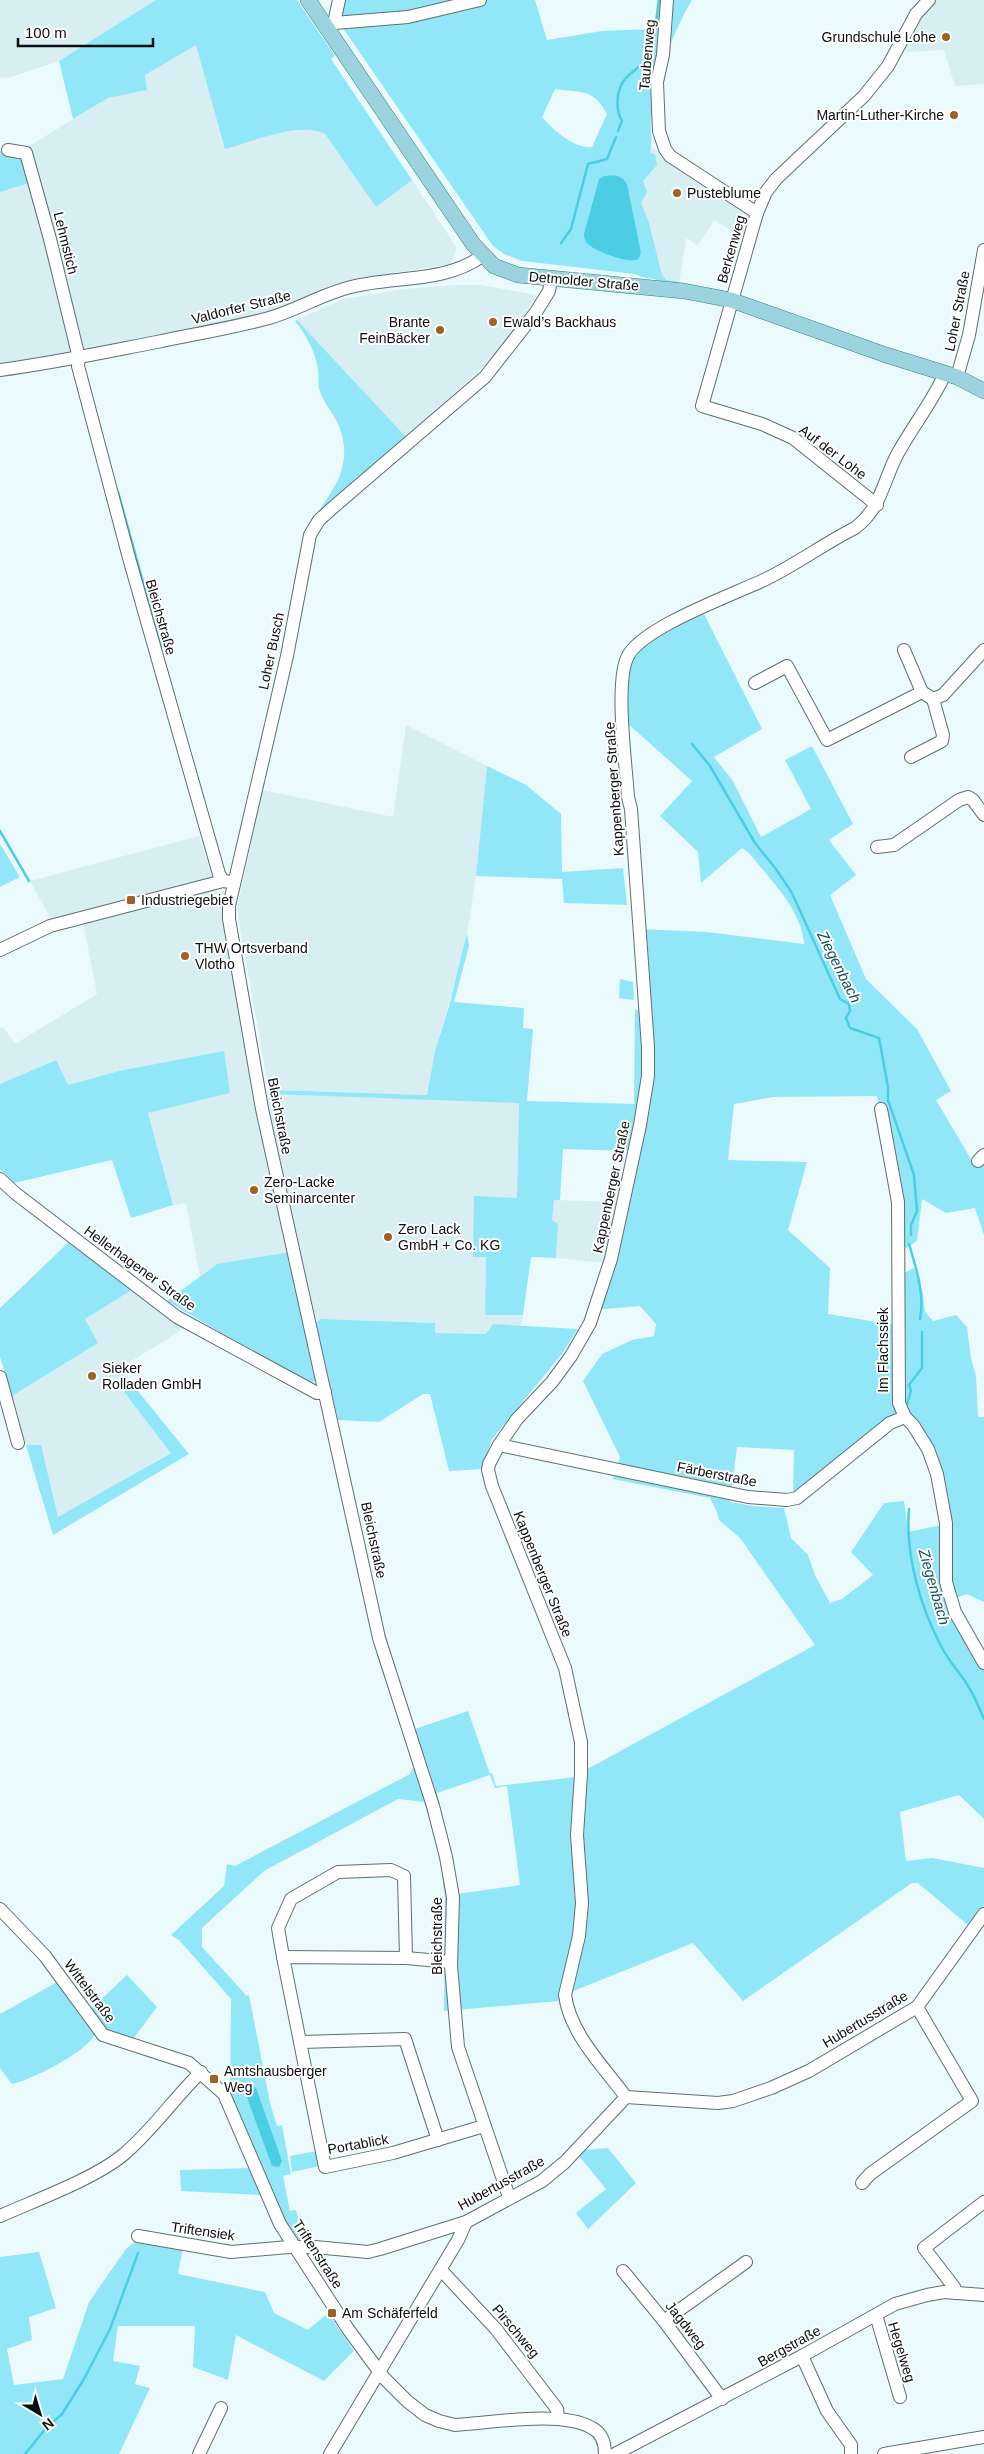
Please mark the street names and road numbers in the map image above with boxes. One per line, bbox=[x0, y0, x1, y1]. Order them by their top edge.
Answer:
street label: Taubenweg bbox=[636, 19, 658, 91]
street label: Lehmstich bbox=[51, 210, 81, 276]
street label: Berkenweg bbox=[714, 213, 748, 285]
street label: Detmolder Straße bbox=[528, 268, 640, 294]
street label: Loher Straße bbox=[941, 269, 973, 353]
street label: Valdorfer Straße bbox=[190, 287, 292, 327]
street label: Auf der Lohe bbox=[796, 421, 870, 483]
street label: Bleichstraße bbox=[143, 577, 179, 657]
street label: Loher Busch bbox=[255, 611, 287, 691]
street label: Kappenberger Straße bbox=[601, 721, 627, 857]
street label: Bleichstraße bbox=[265, 1076, 295, 1156]
street label: Kappenberger Straße bbox=[589, 1119, 633, 1255]
street label: Hellerhagener Straße bbox=[81, 1222, 199, 1314]
street label: Im Flachssiek bbox=[875, 1306, 891, 1393]
street label: Färberstraße bbox=[676, 1458, 758, 1490]
street label: Bleichstraße bbox=[358, 1500, 390, 1580]
street label: Kappenberger Straße bbox=[510, 1509, 576, 1640]
street label: Bleichstraße bbox=[429, 1897, 445, 1975]
street label: Wittelstraße bbox=[61, 1956, 119, 2026]
street label: Hubertusstraße bbox=[820, 1987, 911, 2051]
street label: Portablick bbox=[326, 2131, 391, 2157]
street label: Hubertusstraße bbox=[455, 2153, 547, 2213]
street label: Triftenstraße bbox=[290, 2217, 346, 2292]
street label: Triftensiek bbox=[170, 2219, 237, 2244]
street label: Jagdweg bbox=[662, 2298, 710, 2352]
street label: Pirschweg bbox=[489, 2301, 543, 2361]
street label: Hegelweg bbox=[885, 2320, 919, 2384]
street label: Bergstraße bbox=[755, 2322, 823, 2370]

